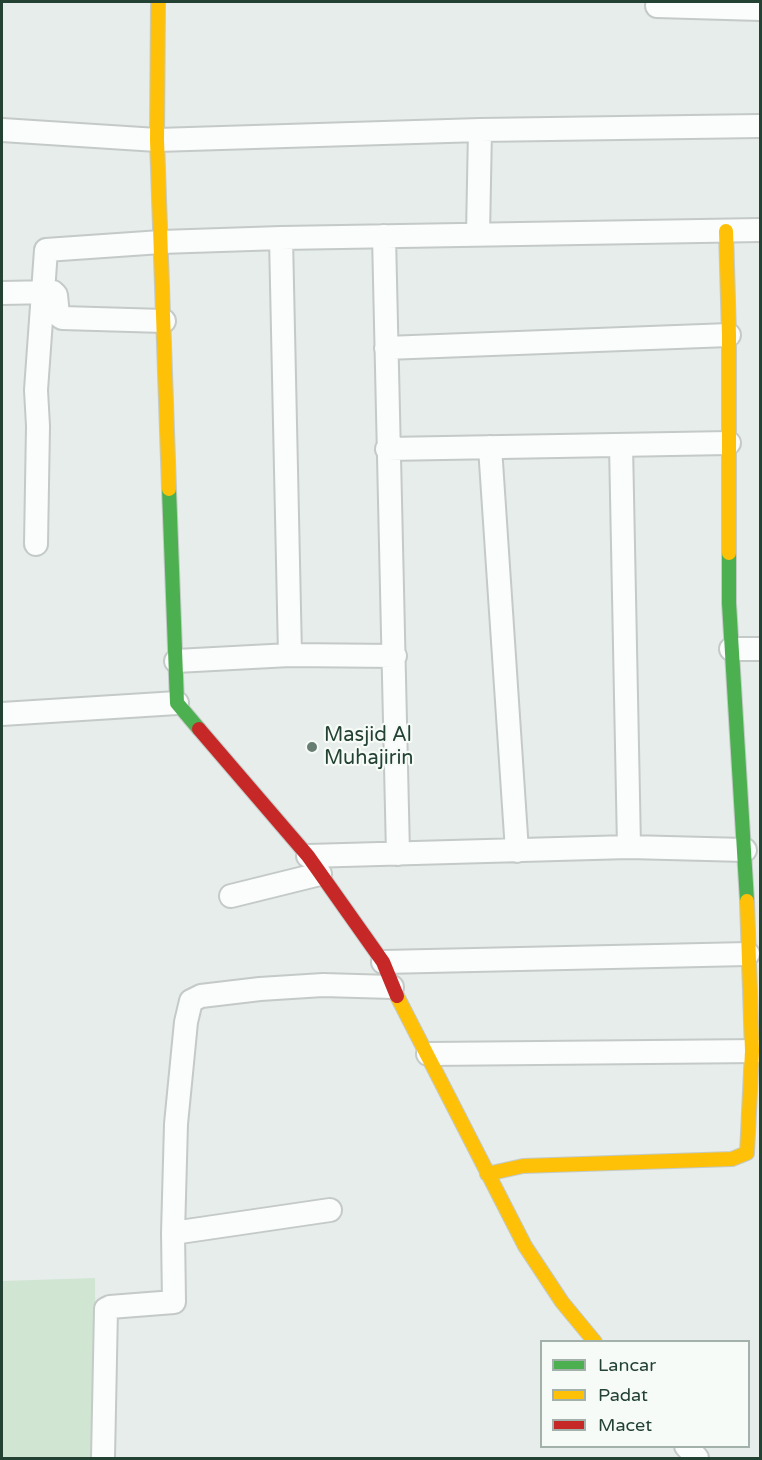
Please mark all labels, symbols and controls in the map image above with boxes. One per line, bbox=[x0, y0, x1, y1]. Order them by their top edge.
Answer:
place label: Masjid Al Muhajirin bbox=[324, 724, 414, 771]
marker: Masjid Al Muhajirin bbox=[305, 740, 319, 754]
legend bbox=[540, 1340, 750, 1448]
text: Lancar bbox=[598, 1354, 656, 1376]
text: Padat bbox=[598, 1384, 648, 1406]
text: Macet bbox=[598, 1414, 652, 1436]

